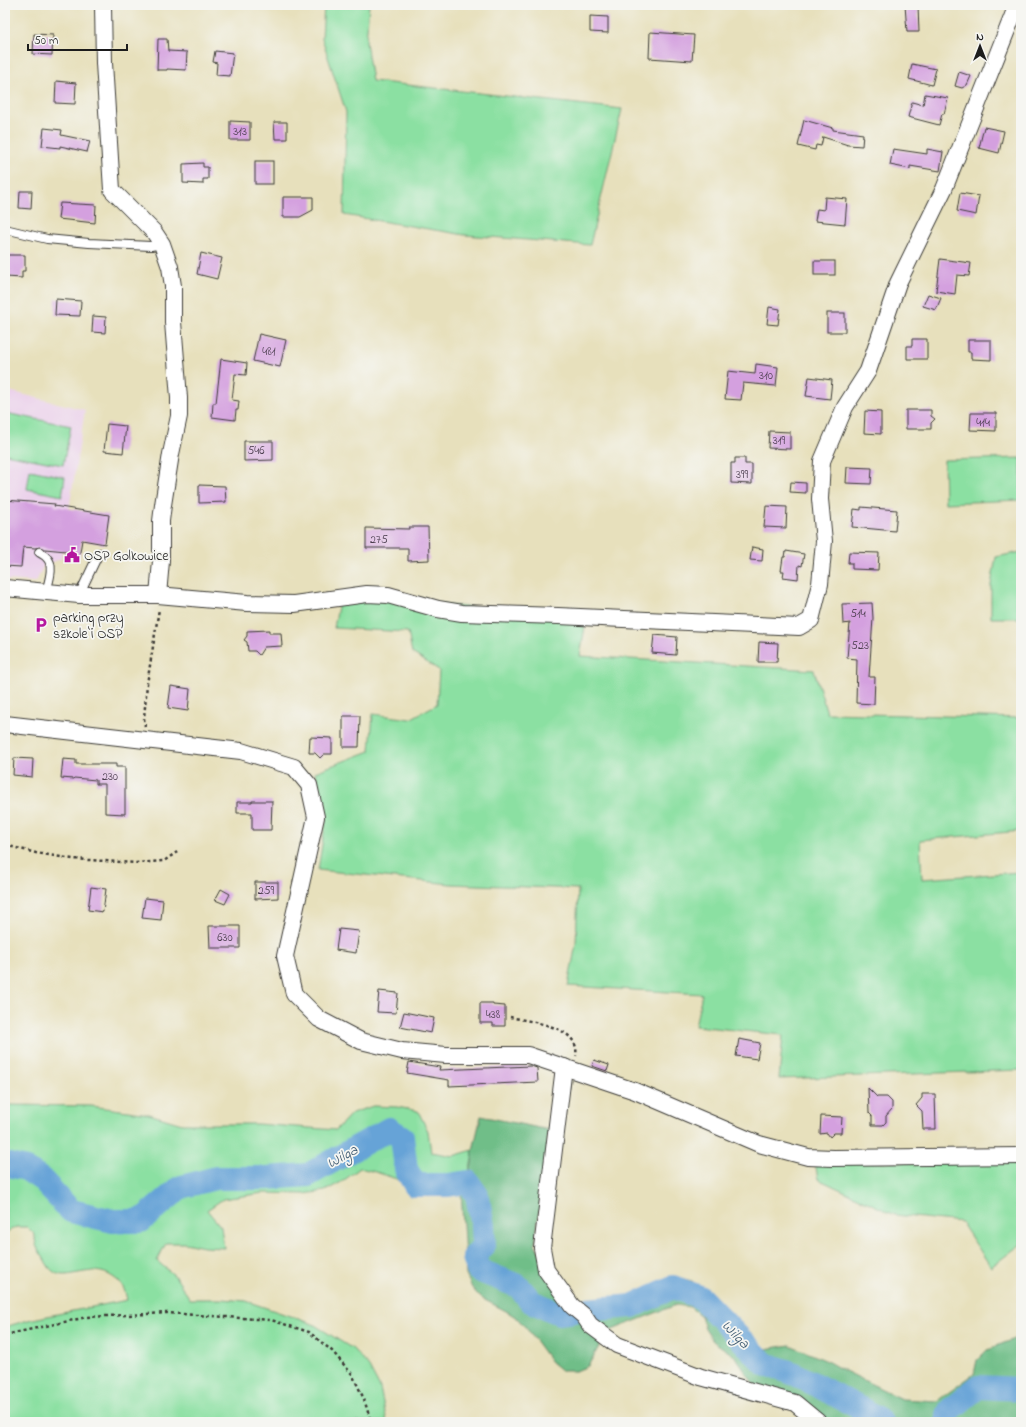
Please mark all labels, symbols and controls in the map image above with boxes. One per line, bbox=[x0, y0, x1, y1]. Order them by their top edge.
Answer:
scale bar bbox=[28, 26, 127, 52]
north arrow bbox=[960, 26, 1000, 66]
text: N bbox=[976, 29, 984, 45]
text: 50 m bbox=[34, 32, 58, 50]
house number: 313 bbox=[233, 123, 247, 141]
house number: 481 bbox=[262, 343, 276, 361]
house number: 310 bbox=[759, 367, 773, 385]
house number: 414 bbox=[976, 414, 990, 432]
house number: 319 bbox=[773, 432, 786, 450]
house number: 546 bbox=[247, 442, 265, 460]
house number: 399 bbox=[736, 466, 748, 484]
house number: 275 bbox=[370, 531, 388, 549]
public building icon: OSP Golkowice bbox=[63, 546, 81, 564]
place label: OSP Golkowice bbox=[84, 546, 169, 567]
house number: 514 bbox=[850, 605, 866, 623]
place label: parking przy szkole i OSP bbox=[53, 608, 124, 645]
parking icon: parking przy szkole i OSP bbox=[32, 616, 50, 634]
house number: 523 bbox=[851, 637, 869, 655]
house number: 230 bbox=[102, 768, 118, 786]
house number: 259 bbox=[258, 882, 275, 900]
house number: 630 bbox=[217, 929, 233, 947]
house number: 438 bbox=[486, 1006, 501, 1024]
water label: Wilga bbox=[323, 1139, 363, 1175]
water label: Wilga bbox=[715, 1315, 755, 1355]

